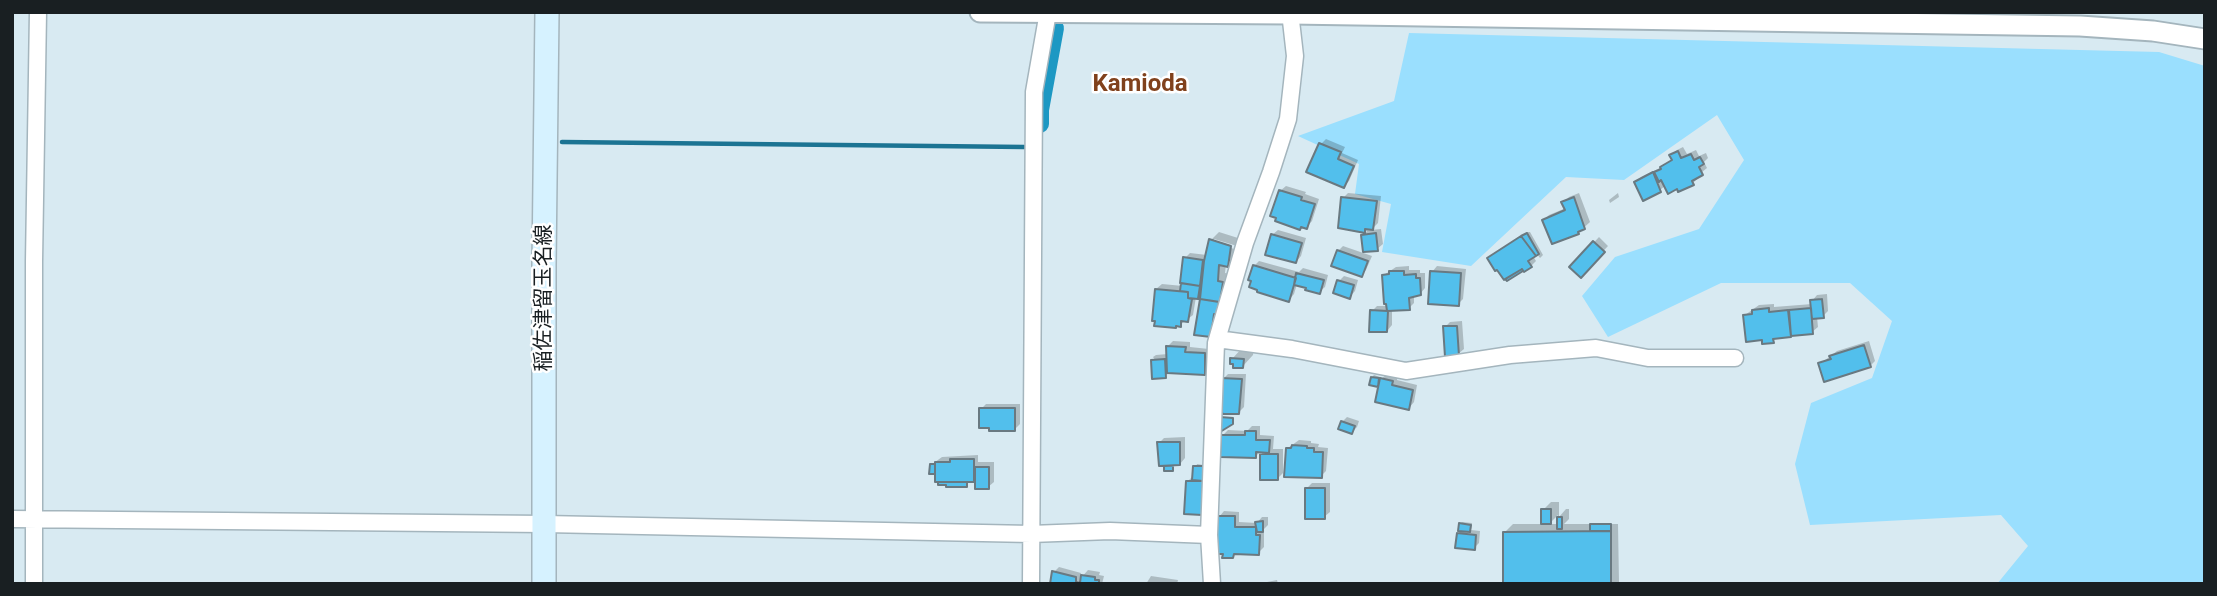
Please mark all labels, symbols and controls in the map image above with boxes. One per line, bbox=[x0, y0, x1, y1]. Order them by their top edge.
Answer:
district label: Kamioda bbox=[1092, 71, 1188, 99]
street label: 稲佐津留玉名線 bbox=[532, 225, 558, 371]

